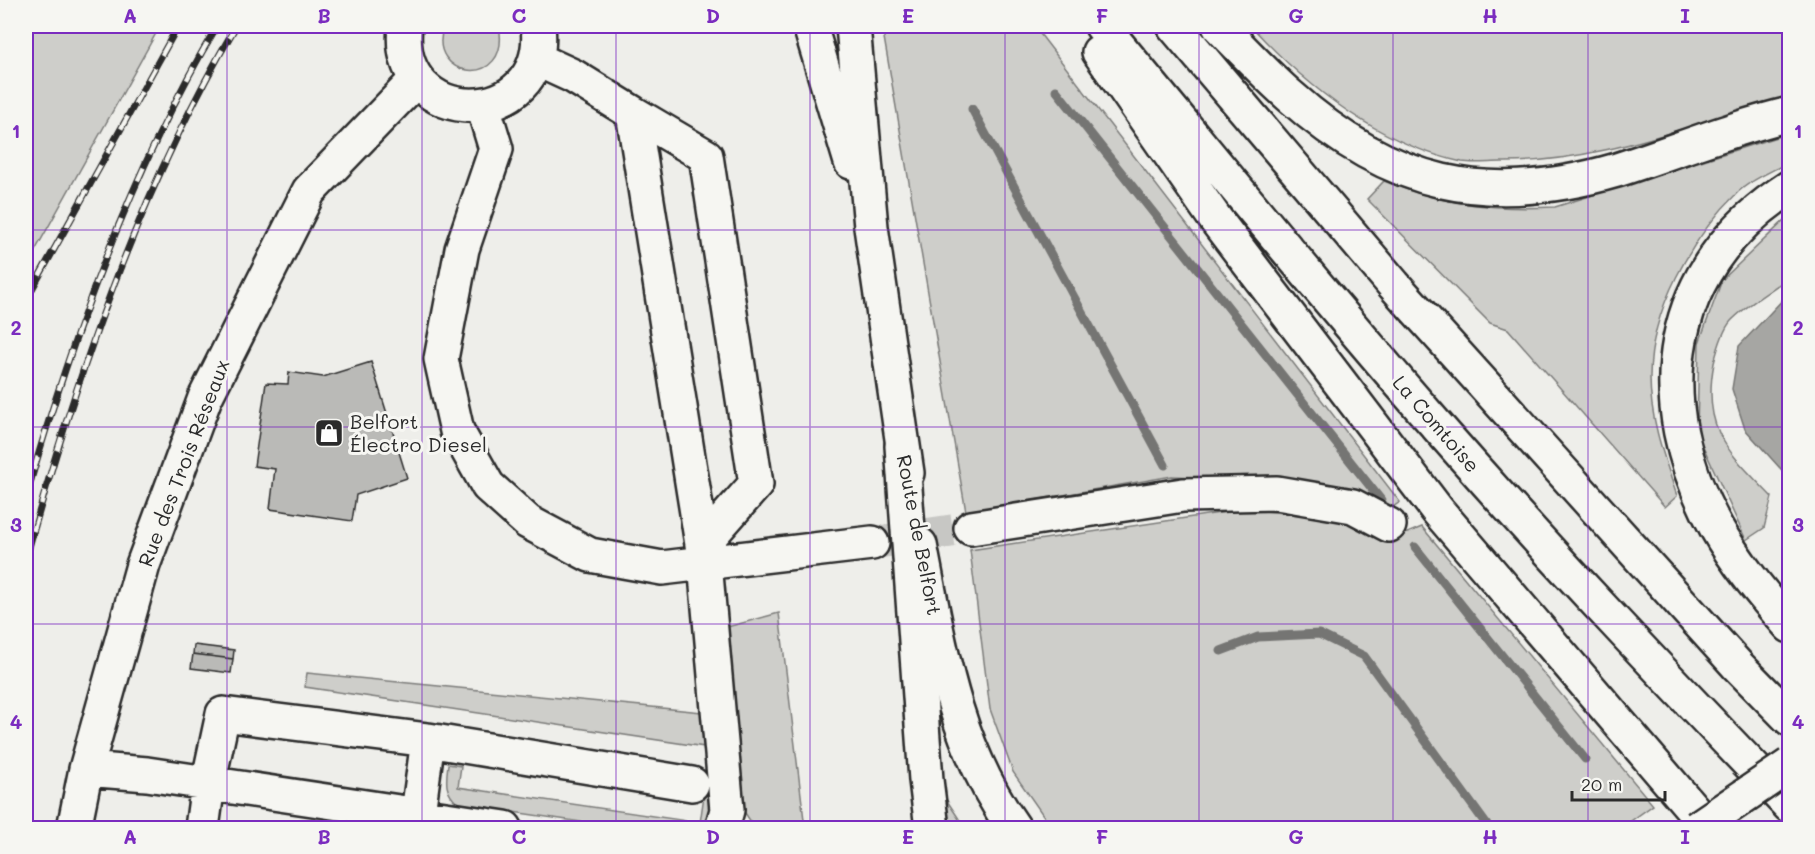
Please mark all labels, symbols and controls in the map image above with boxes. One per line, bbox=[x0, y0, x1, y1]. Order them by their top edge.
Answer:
text: A bbox=[123, 2, 137, 28]
text: B bbox=[317, 2, 331, 28]
text: C bbox=[512, 2, 527, 28]
text: D bbox=[706, 2, 720, 28]
text: E bbox=[902, 2, 914, 28]
text: F bbox=[1096, 2, 1109, 28]
text: G bbox=[1288, 2, 1304, 28]
text: H bbox=[1482, 2, 1498, 28]
text: I bbox=[1680, 2, 1690, 28]
text: 1 bbox=[12, 117, 20, 143]
text: 1 bbox=[1794, 117, 1802, 143]
text: 2 bbox=[10, 314, 22, 340]
text: 2 bbox=[1792, 314, 1804, 340]
street label: Rue des Trois Réseaux bbox=[131, 355, 235, 570]
street label: La Comtoise bbox=[1387, 369, 1486, 477]
place label: Belfort Électro Diesel bbox=[350, 408, 487, 457]
shop icon: Belfort Électro Diesel bbox=[313, 417, 345, 449]
street label: Route de Belfort bbox=[892, 452, 948, 617]
text: 3 bbox=[10, 511, 22, 537]
text: 3 bbox=[1792, 511, 1804, 537]
text: 4 bbox=[10, 708, 23, 734]
text: 4 bbox=[1792, 708, 1805, 734]
scale bar bbox=[1572, 764, 1665, 802]
text: 20 m bbox=[1581, 772, 1622, 796]
text: A bbox=[123, 823, 137, 849]
text: B bbox=[317, 823, 331, 849]
text: C bbox=[512, 823, 527, 849]
text: D bbox=[706, 823, 720, 849]
text: E bbox=[902, 823, 914, 849]
text: F bbox=[1096, 823, 1109, 849]
text: G bbox=[1288, 823, 1304, 849]
text: H bbox=[1482, 823, 1498, 849]
text: I bbox=[1680, 823, 1690, 849]

